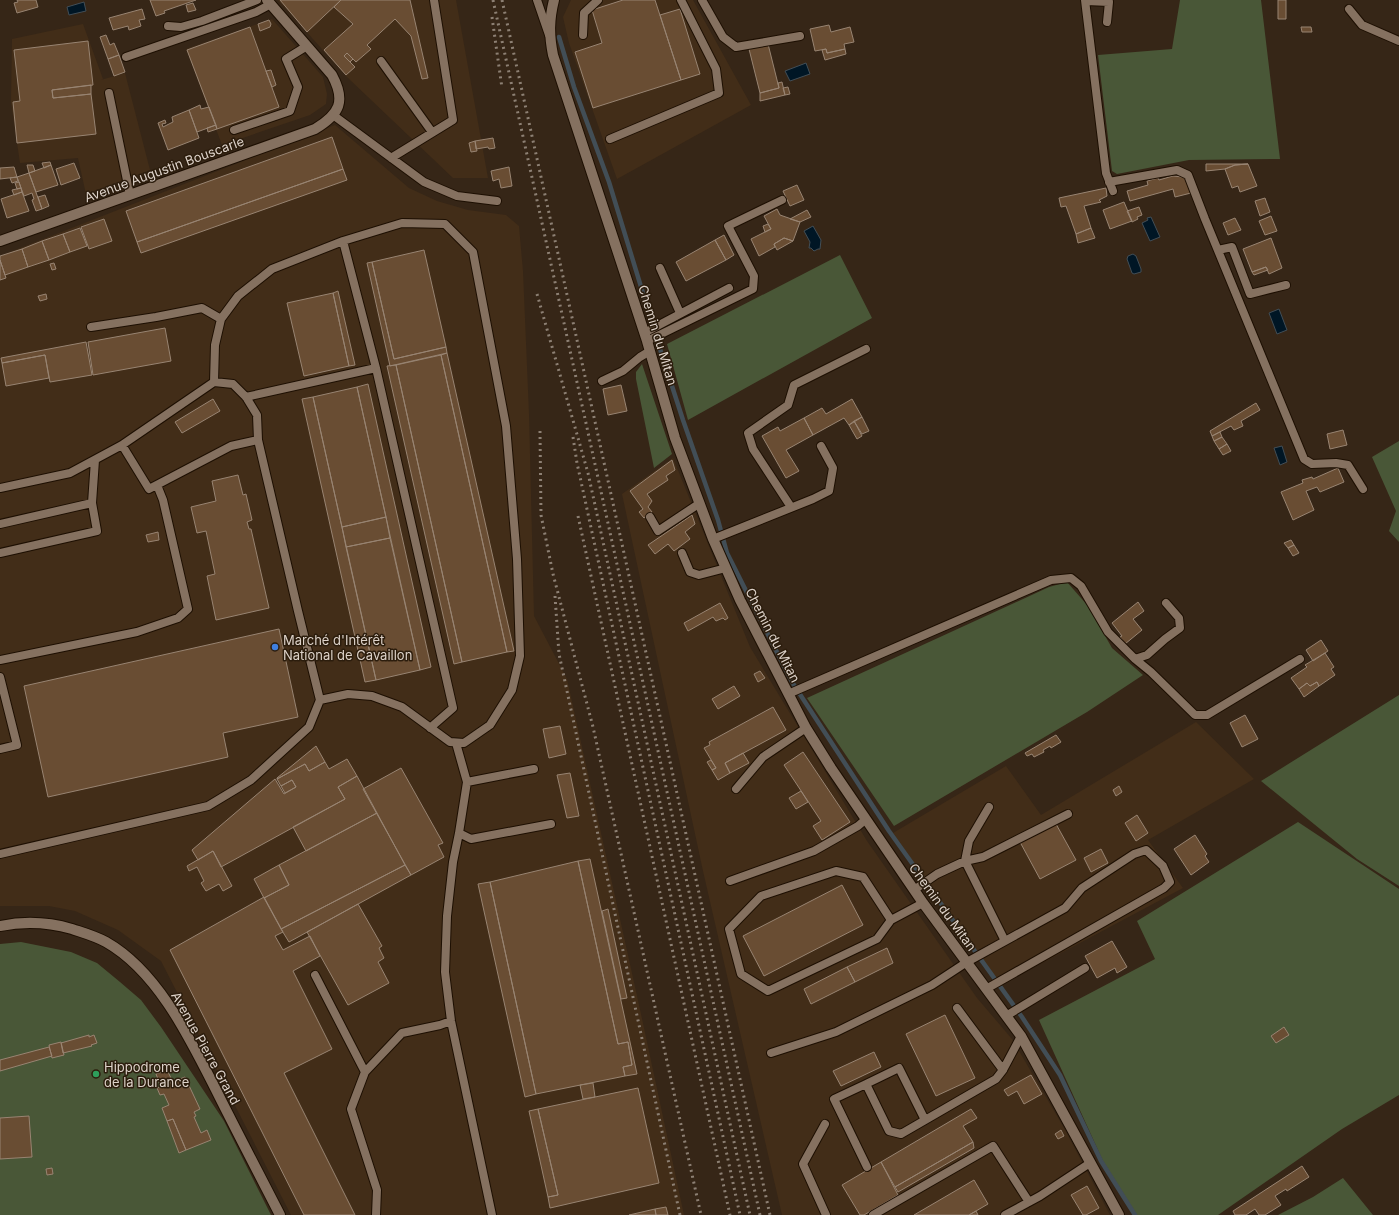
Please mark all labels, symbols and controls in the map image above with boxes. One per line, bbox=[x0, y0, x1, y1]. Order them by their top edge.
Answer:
street label: Avenue Augustin Bouscarle bbox=[82, 133, 246, 205]
street label: Chemin du Mitan bbox=[635, 283, 681, 387]
street label: Chemin du Mitan bbox=[742, 585, 804, 685]
place label: Marché d'Intérêt National de Cavaillon bbox=[283, 632, 412, 663]
marker: Marché d'Intérêt National de Cavaillon bbox=[270, 642, 280, 652]
street label: Chemin du Mitan bbox=[906, 860, 980, 954]
street label: Avenue Pierre Grand bbox=[168, 989, 244, 1107]
place label: Hippodrome de la Durance bbox=[104, 1059, 189, 1090]
marker: Hippodrome de la Durance bbox=[91, 1069, 101, 1079]

